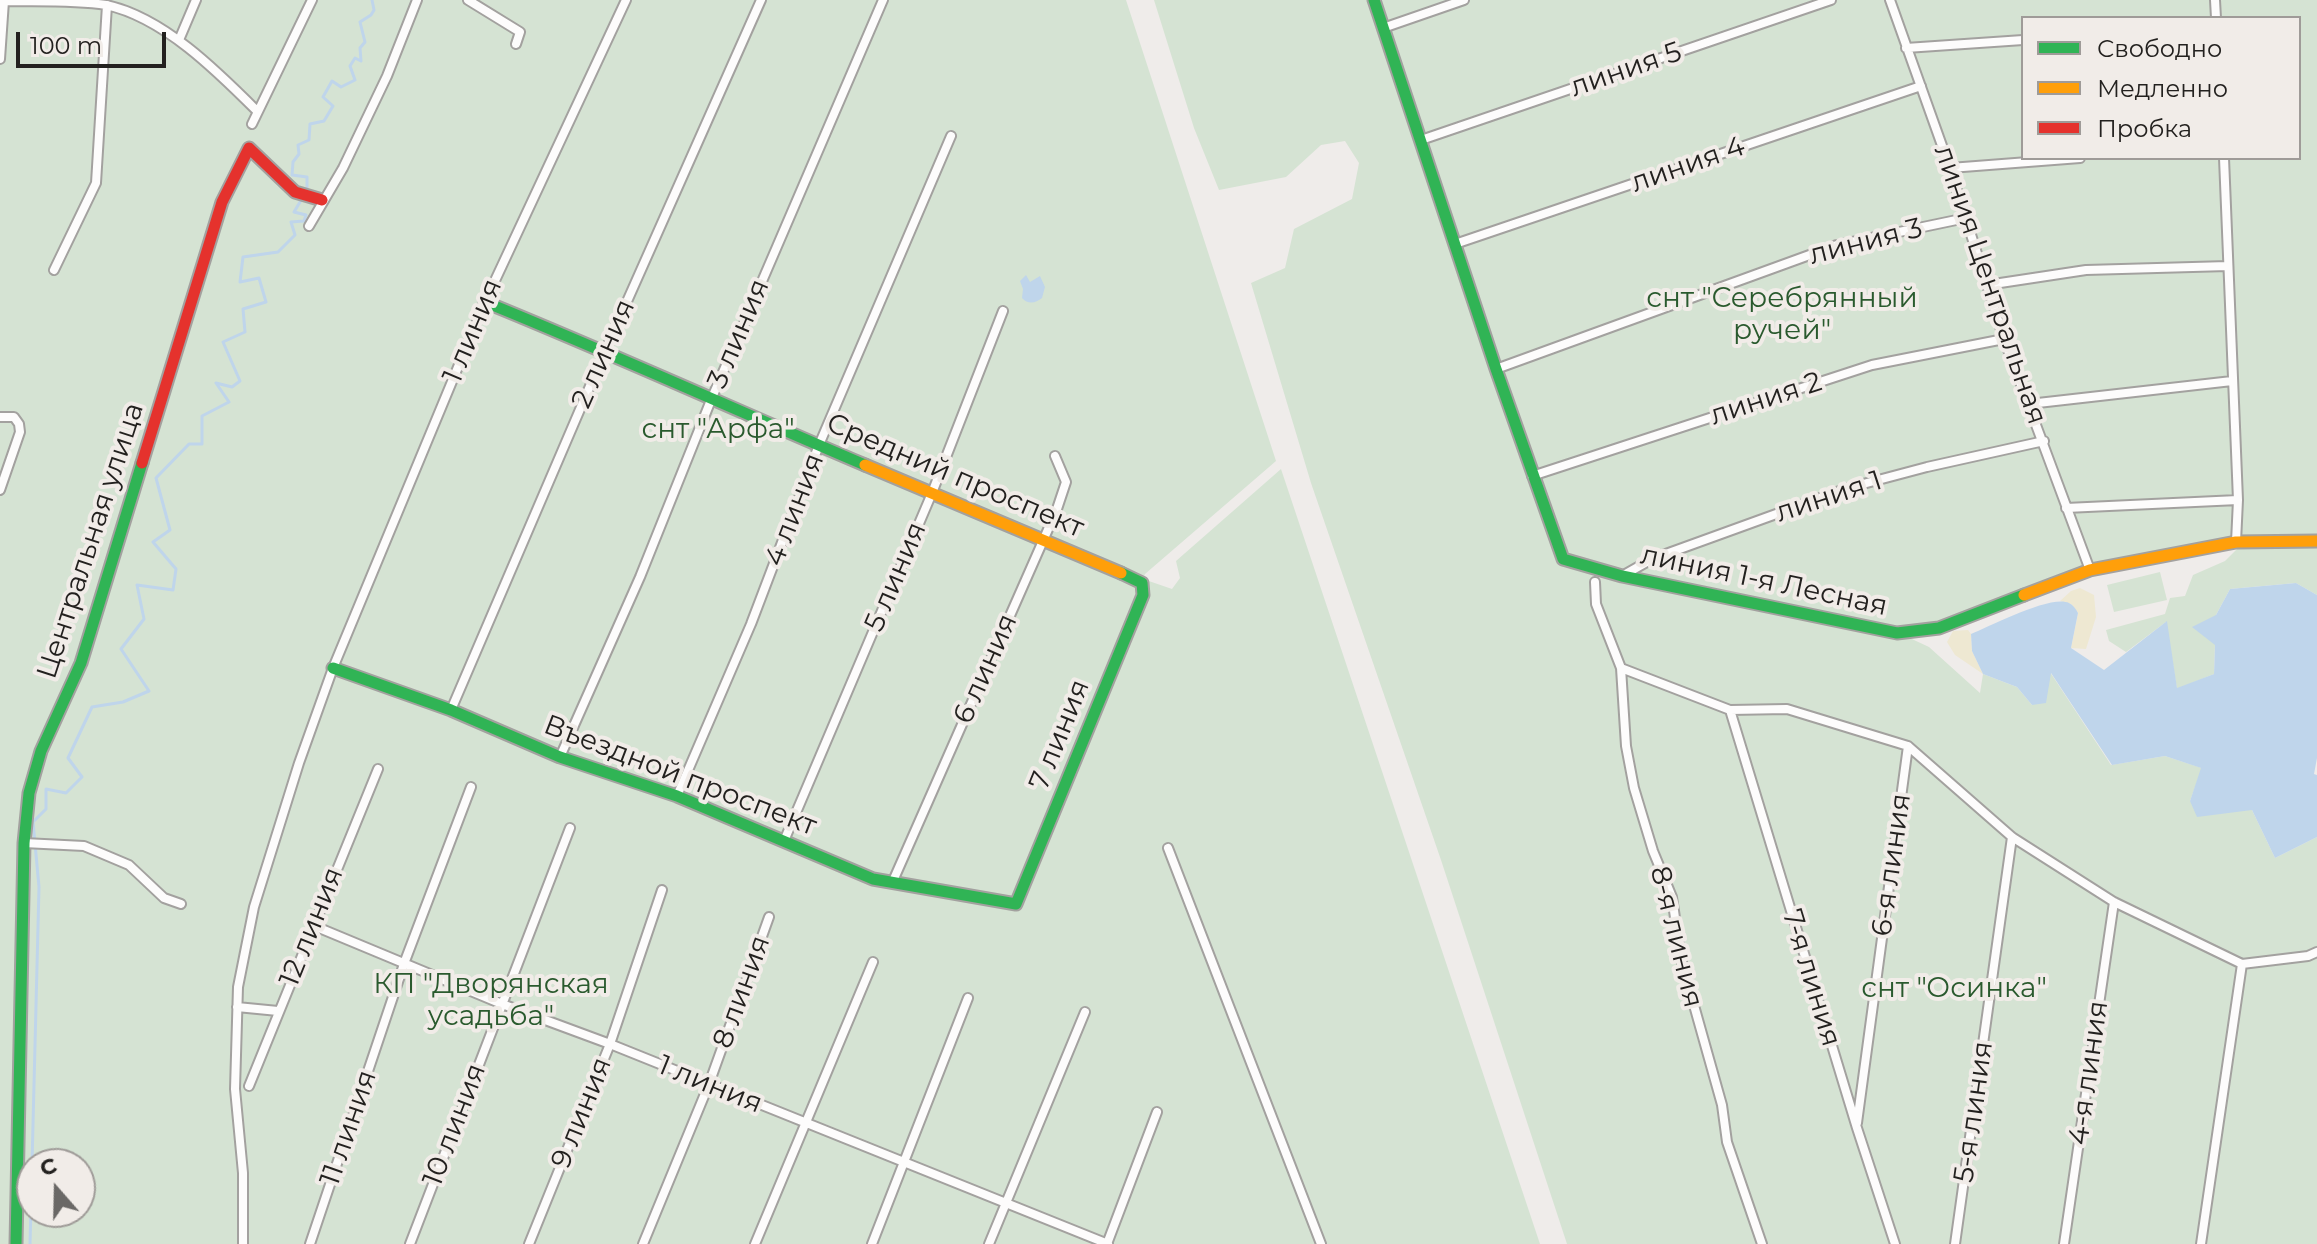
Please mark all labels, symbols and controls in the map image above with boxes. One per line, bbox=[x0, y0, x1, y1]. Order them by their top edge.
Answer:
scale bar bbox=[20, 16, 170, 66]
legend bbox=[2021, 16, 2301, 160]
text: 100 m bbox=[30, 31, 102, 60]
text: Свободно bbox=[2097, 34, 2222, 63]
street label: линия 5 bbox=[1566, 35, 1686, 105]
text: Медленно bbox=[2097, 74, 2228, 103]
text: Пробка bbox=[2097, 114, 2192, 143]
street label: линия 4 bbox=[1627, 130, 1749, 200]
street label: линия Центральная bbox=[1926, 141, 2054, 429]
street label: линия 3 bbox=[1806, 212, 1926, 272]
street label: 1 линия bbox=[436, 274, 510, 388]
street label: 3 линия bbox=[701, 274, 777, 394]
park label: снт "Серебрянный ручей" bbox=[1646, 282, 1918, 348]
street label: 2 линия bbox=[565, 294, 643, 414]
street label: линия 2 bbox=[1706, 365, 1826, 433]
street label: Центральная улица bbox=[31, 399, 151, 683]
street label: Средний проспект bbox=[821, 407, 1089, 545]
park label: снт "Арфа" bbox=[641, 413, 795, 447]
street label: 4 линия bbox=[758, 449, 832, 571]
street label: линия 1 bbox=[1772, 464, 1886, 530]
street label: 5 линия bbox=[858, 517, 934, 637]
street label: линия 1-я Лесная bbox=[1638, 538, 1890, 624]
street label: 6 линия bbox=[947, 609, 1025, 729]
street label: 7 линия bbox=[1023, 675, 1097, 795]
street label: Въездной проспект bbox=[539, 708, 821, 844]
street label: 6-я линия bbox=[1865, 792, 1919, 938]
street label: 12 линия bbox=[273, 863, 351, 991]
street label: 8-я линия bbox=[1642, 863, 1710, 1011]
street label: 7-я линия bbox=[1774, 905, 1848, 1051]
street label: 8 линия bbox=[706, 931, 778, 1053]
park label: КП "Дворянская усадьба" bbox=[373, 968, 609, 1034]
park label: снт "Осинка" bbox=[1861, 972, 2047, 1006]
street label: 4-я линия bbox=[2062, 999, 2116, 1147]
street label: 5-я линия bbox=[1947, 1039, 2001, 1185]
street label: 1 линия bbox=[653, 1049, 767, 1121]
street label: 9 линия bbox=[545, 1053, 619, 1173]
street label: 10 линия bbox=[416, 1059, 494, 1191]
street label: 11 линия bbox=[314, 1066, 384, 1190]
north arrow bbox=[16, 1148, 96, 1228]
text: С bbox=[36, 1151, 60, 1182]

